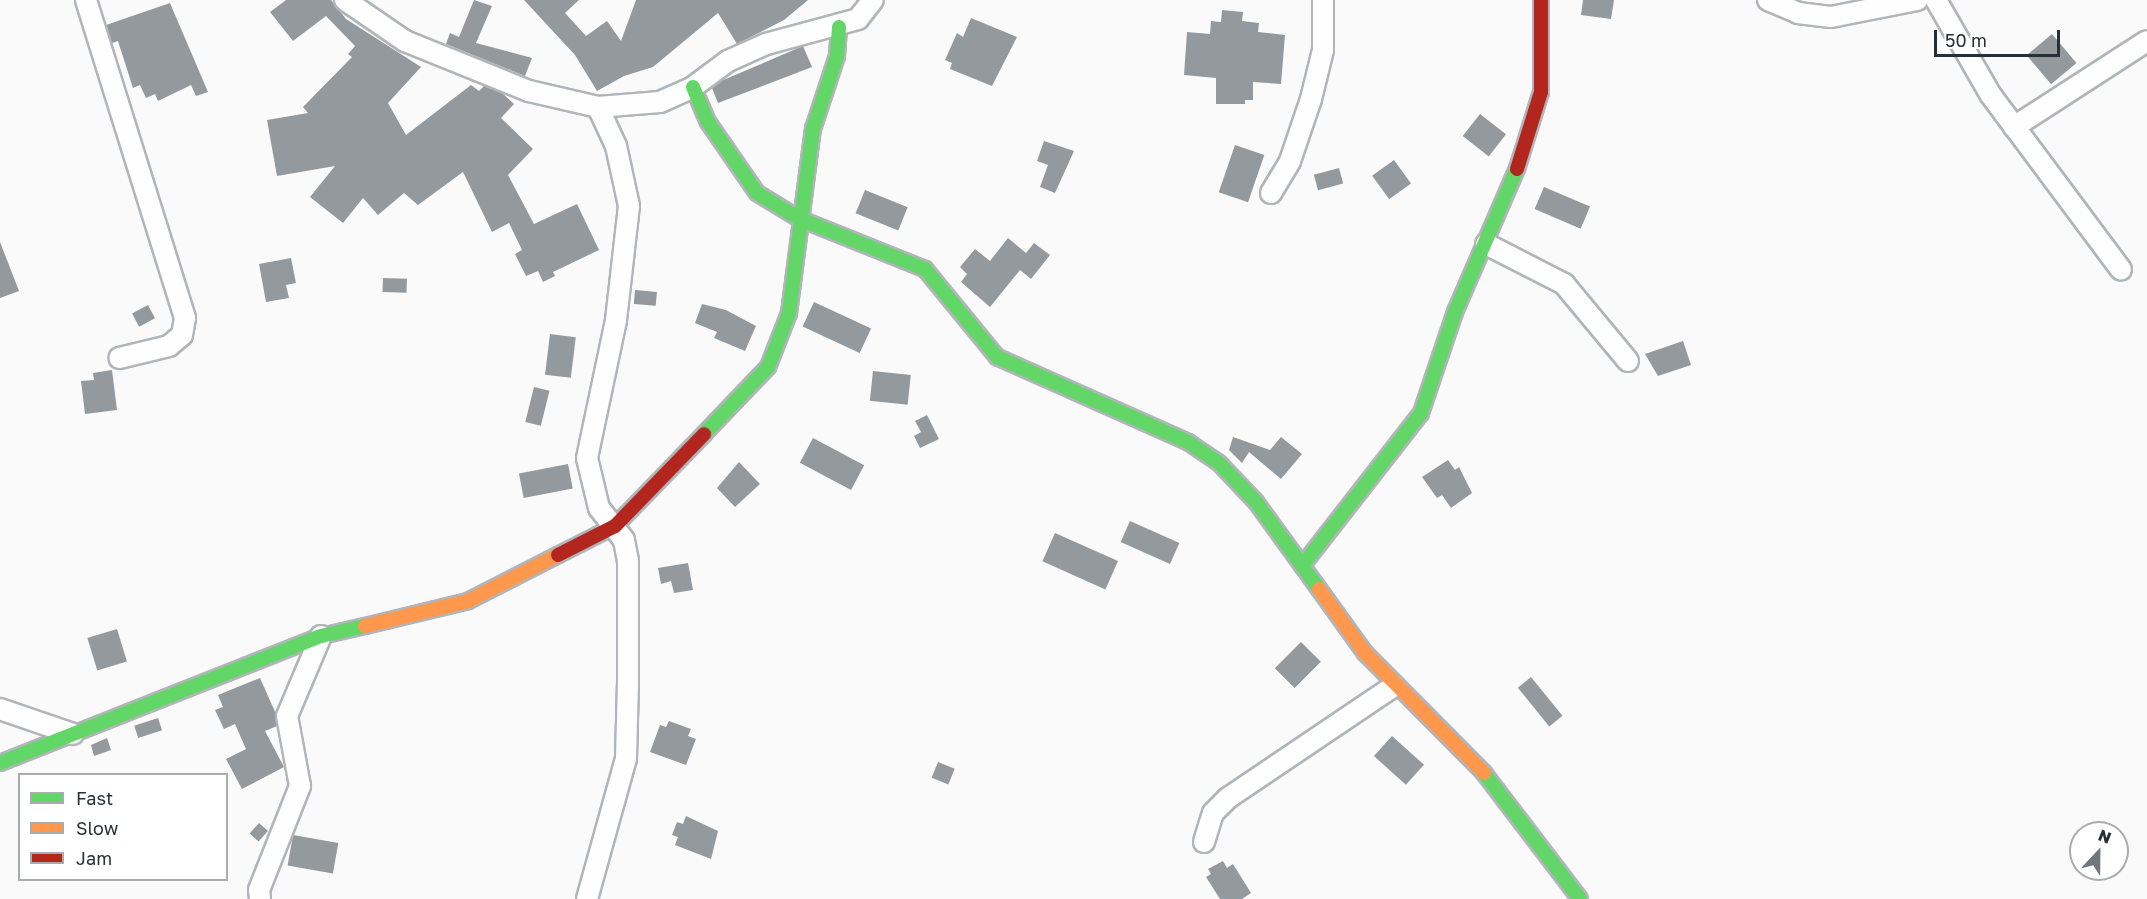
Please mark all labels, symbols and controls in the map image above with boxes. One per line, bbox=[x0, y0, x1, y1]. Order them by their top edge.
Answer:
scale bar bbox=[1937, 18, 2063, 56]
text: 50 m bbox=[1945, 29, 1987, 51]
legend bbox=[18, 773, 228, 881]
text: Fast bbox=[76, 787, 113, 809]
text: Slow bbox=[76, 817, 118, 839]
north arrow bbox=[2069, 821, 2129, 881]
text: N bbox=[2096, 825, 2114, 848]
text: Jam bbox=[76, 847, 112, 869]

